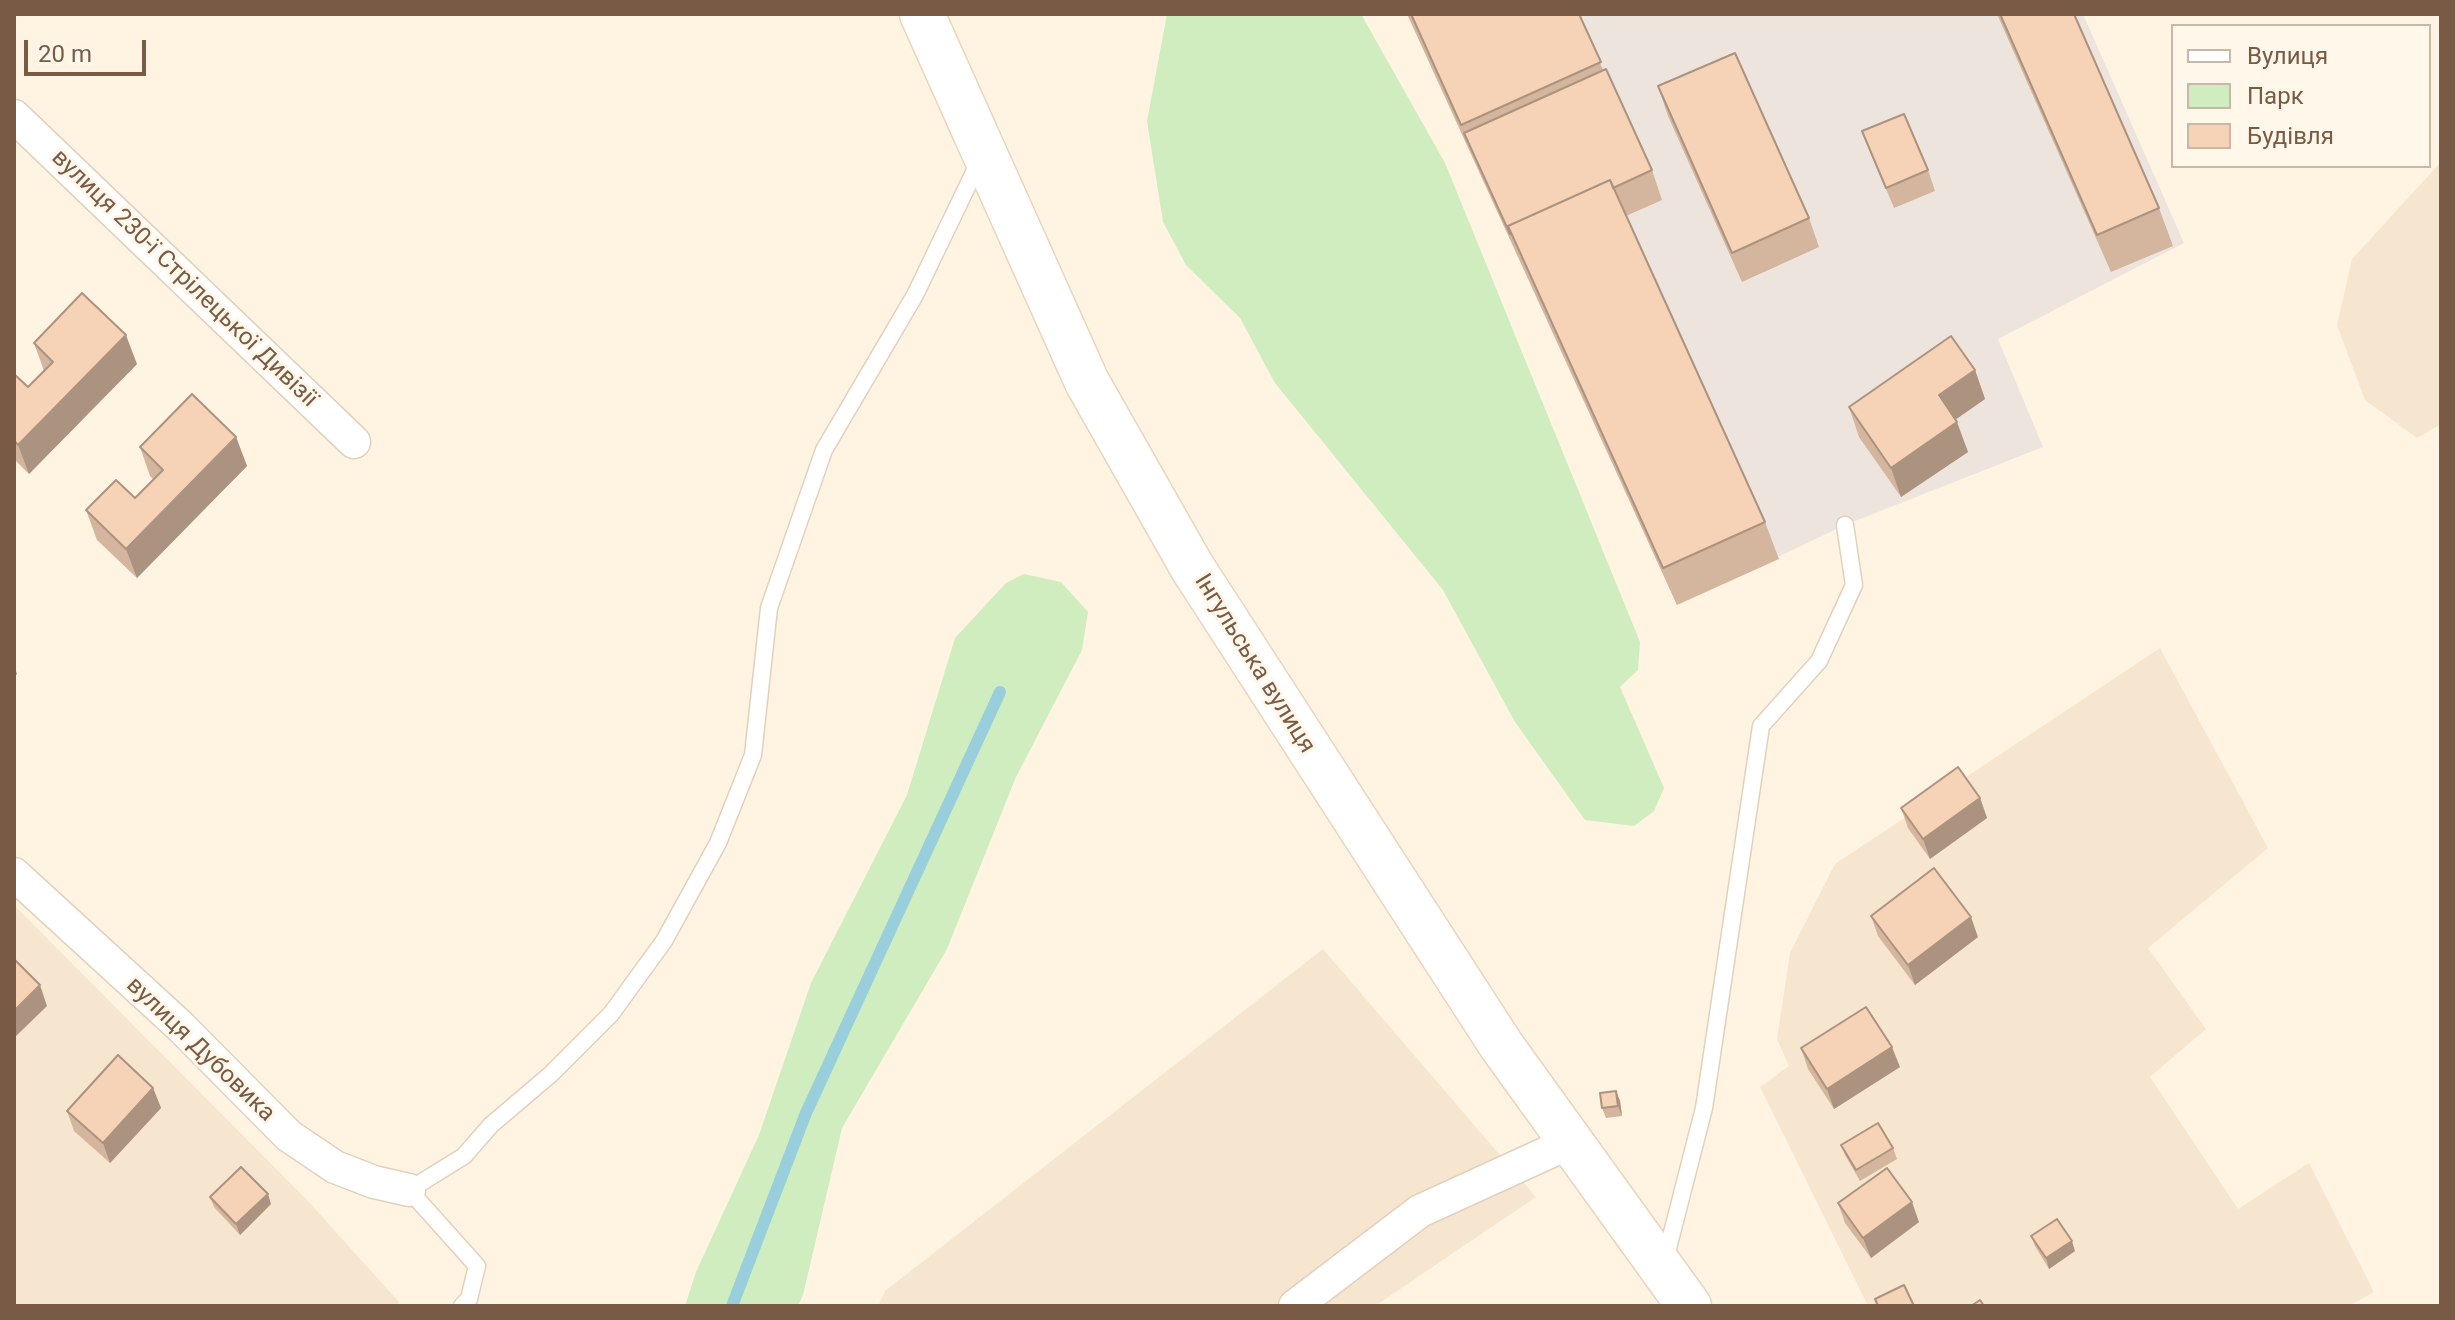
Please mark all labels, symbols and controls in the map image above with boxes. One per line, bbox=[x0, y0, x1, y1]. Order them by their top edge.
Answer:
scale bar bbox=[28, 24, 150, 74]
legend bbox=[2171, 24, 2431, 168]
text: 20 m bbox=[38, 40, 92, 68]
text: Вулиця bbox=[2247, 42, 2328, 70]
text: Парк bbox=[2247, 82, 2304, 110]
text: Будівля bbox=[2247, 122, 2334, 150]
street label: вулиця 230-ї Стрілецької Дивізії bbox=[45, 144, 323, 414]
street label: Інгульська вулиця bbox=[1187, 569, 1321, 759]
street label: вулиця Дубовика bbox=[120, 972, 280, 1128]

